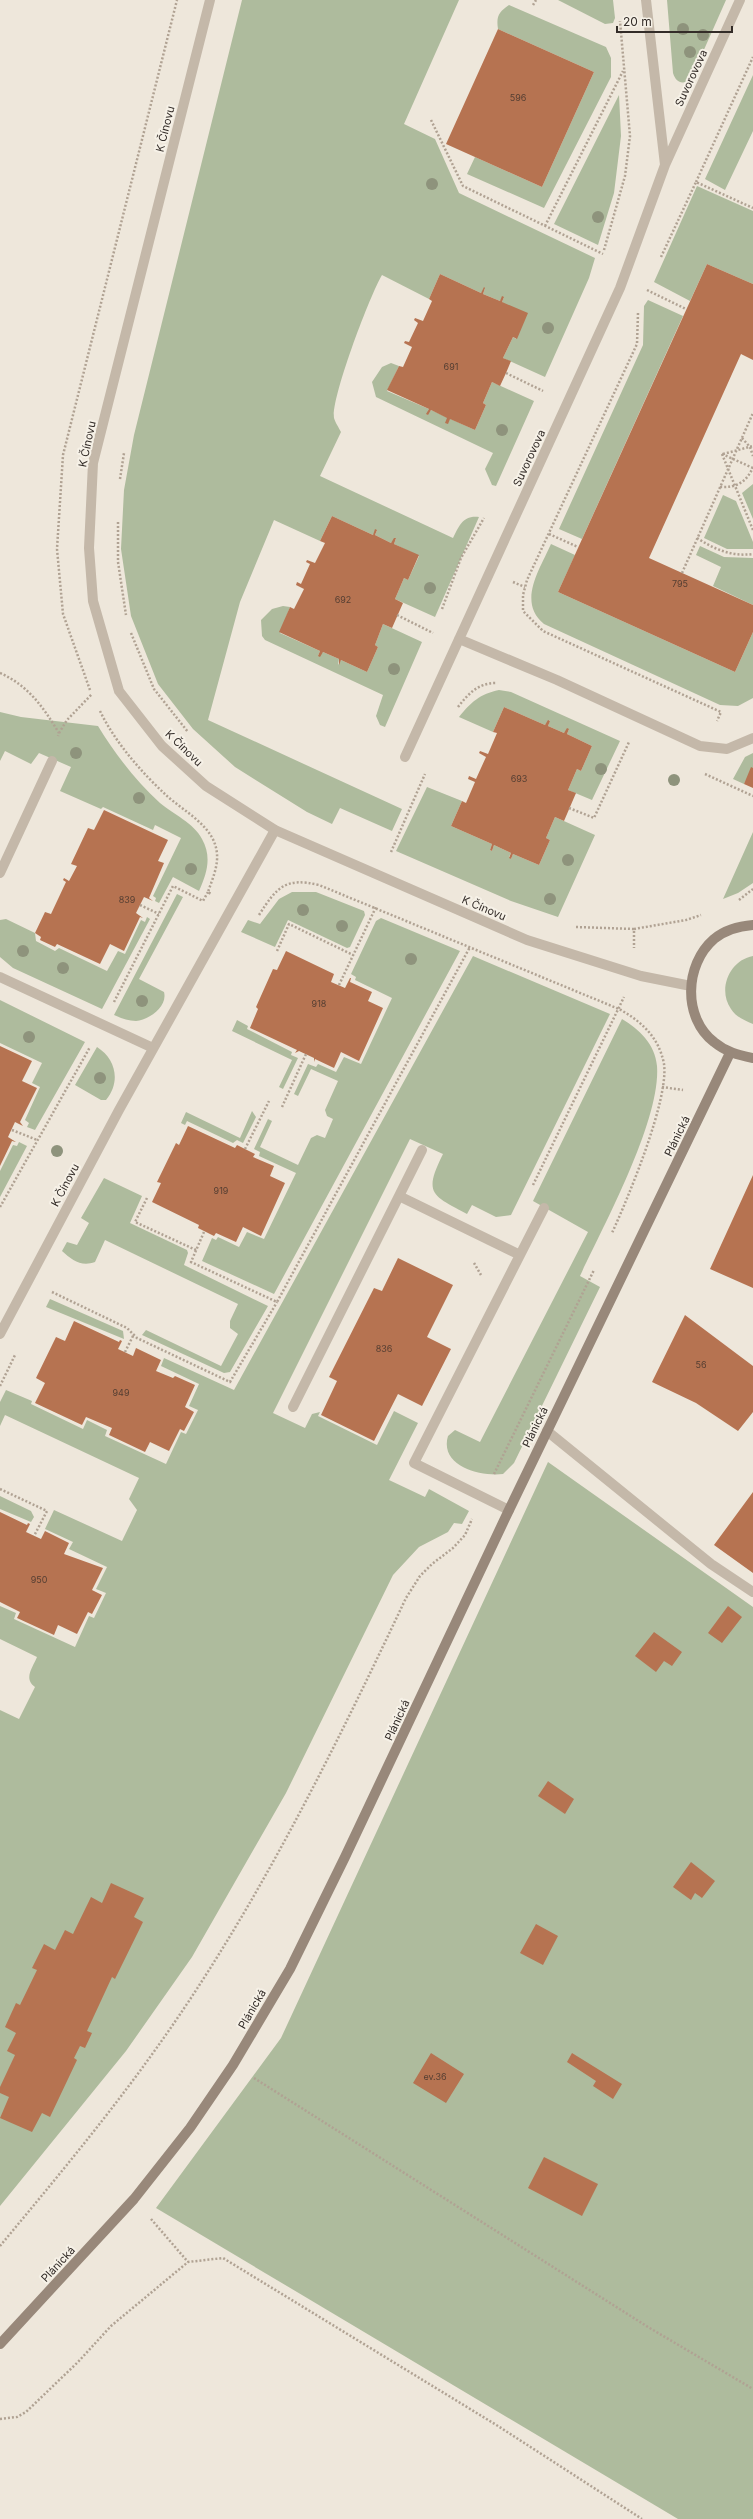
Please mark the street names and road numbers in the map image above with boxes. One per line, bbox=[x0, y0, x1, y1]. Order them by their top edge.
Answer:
street label: Suvorovova bbox=[672, 47, 710, 109]
street label: K Čínovu bbox=[153, 105, 177, 153]
street label: K Čínovu bbox=[75, 420, 99, 468]
street label: Suvorovova bbox=[510, 427, 548, 489]
street label: K Čínovu bbox=[162, 727, 206, 769]
street label: K Čínovu bbox=[460, 892, 508, 924]
street label: Plánická bbox=[661, 1113, 693, 1159]
street label: K Čínovu bbox=[48, 1161, 82, 1209]
street label: Plánická bbox=[519, 1404, 551, 1450]
street label: Plánická bbox=[381, 1697, 413, 1743]
street label: Plánická bbox=[235, 1987, 269, 2031]
street label: Plánická bbox=[38, 2243, 78, 2285]

